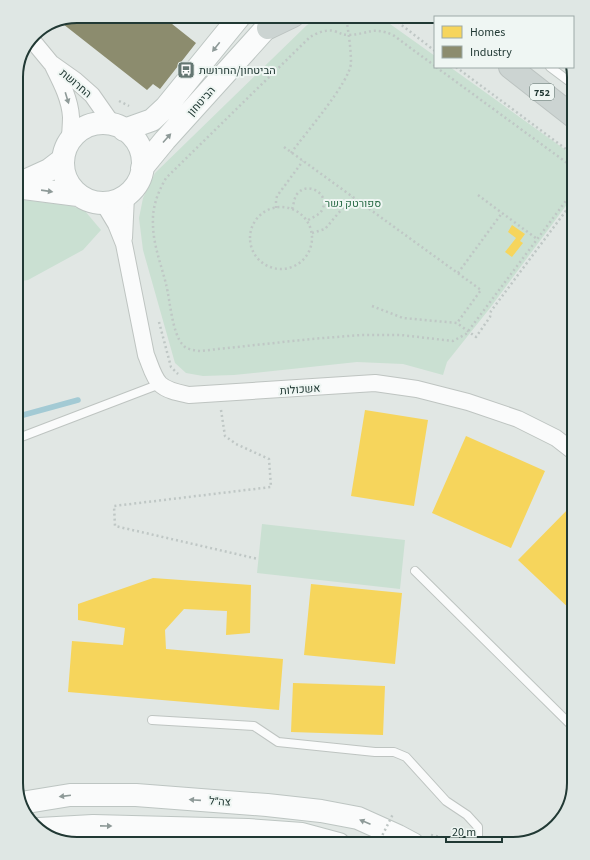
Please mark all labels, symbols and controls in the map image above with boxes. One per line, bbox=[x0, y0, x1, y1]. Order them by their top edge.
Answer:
legend bbox=[434, 16, 574, 68]
text: Homes bbox=[470, 24, 505, 41]
one-way arrow bbox=[211, 41, 220, 52]
text: Industry bbox=[470, 44, 512, 61]
bus stop icon: הביטחון/החרושת bbox=[176, 60, 196, 80]
place label: הביטחון/החרושת bbox=[199, 63, 276, 78]
street label: החרושת bbox=[57, 66, 95, 101]
street label: הביטחון bbox=[184, 83, 219, 120]
road number: 752 bbox=[530, 84, 554, 100]
one-way arrow bbox=[64, 93, 70, 105]
one-way arrow bbox=[163, 133, 172, 144]
one-way arrow bbox=[41, 188, 53, 194]
park label: ספורטק נשר bbox=[325, 196, 381, 211]
street label: אשכולות bbox=[279, 381, 321, 398]
one-way arrow bbox=[59, 793, 71, 799]
street label: צה״ל bbox=[209, 793, 231, 810]
one-way arrow bbox=[189, 796, 201, 803]
one-way arrow bbox=[359, 818, 371, 825]
scale bar bbox=[446, 818, 502, 844]
one-way arrow bbox=[100, 823, 113, 829]
text: 20 m bbox=[452, 824, 476, 841]

